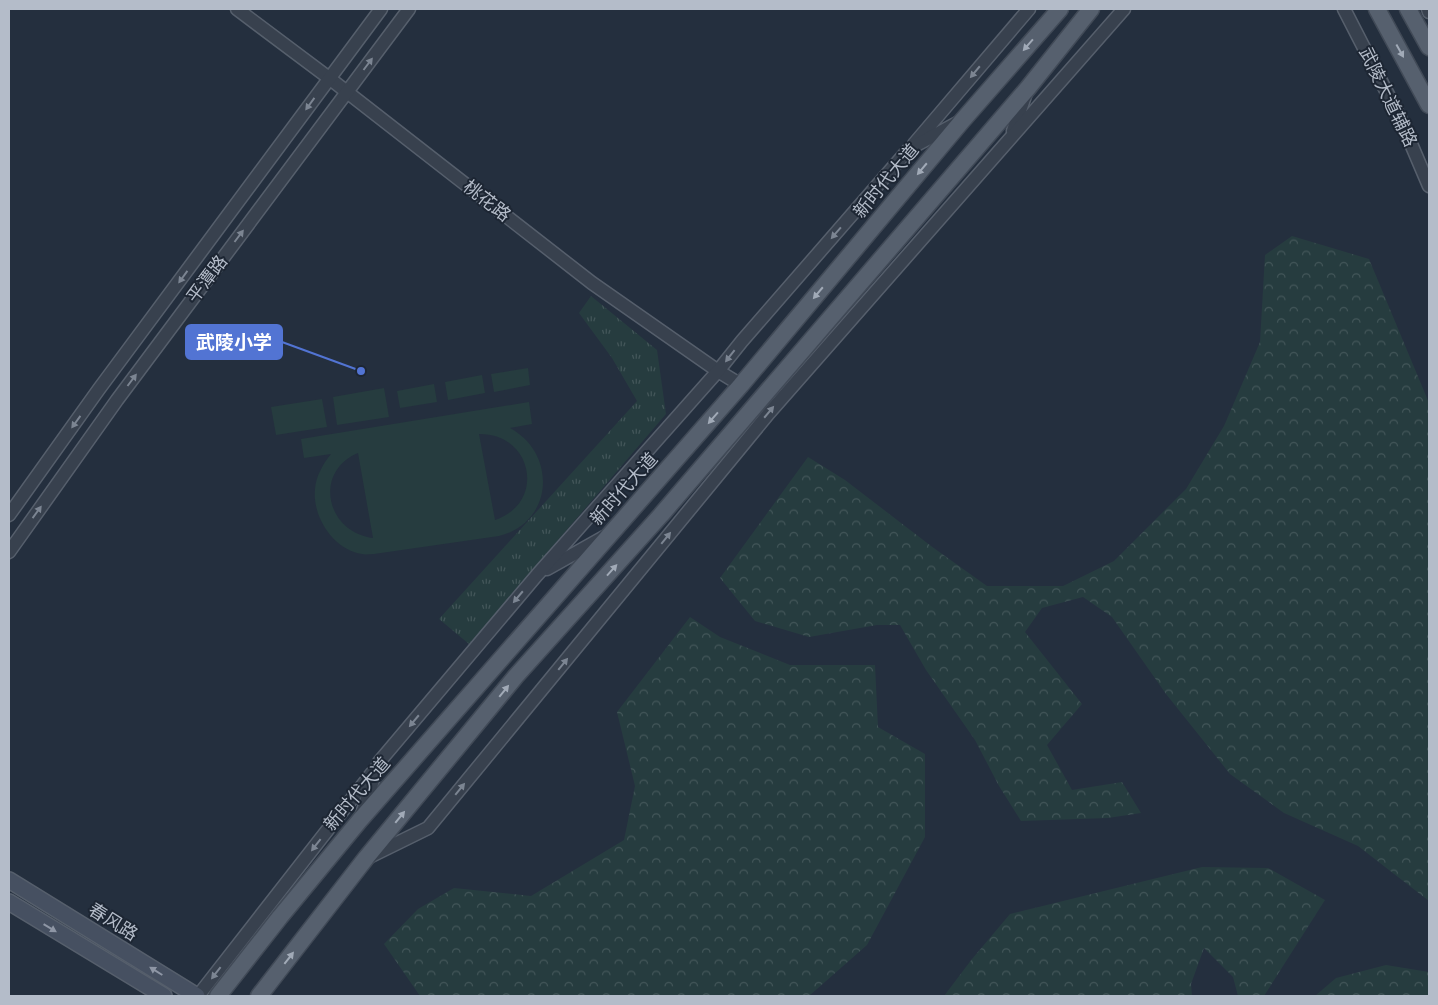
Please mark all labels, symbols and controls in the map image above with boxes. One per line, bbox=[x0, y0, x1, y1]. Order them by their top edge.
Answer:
one-way arrow bbox=[1022, 39, 1033, 52]
street label: 武陵大道辅路 bbox=[1354, 44, 1422, 150]
one-way arrow bbox=[1396, 45, 1405, 58]
one-way arrow bbox=[363, 57, 373, 71]
one-way arrow bbox=[969, 66, 980, 79]
one-way arrow bbox=[305, 97, 316, 110]
street label: 新时代大道 bbox=[849, 139, 923, 223]
one-way arrow bbox=[916, 162, 927, 175]
street label: 桃花路 bbox=[459, 176, 515, 226]
one-way arrow bbox=[830, 227, 841, 240]
one-way arrow bbox=[234, 230, 245, 243]
street label: 平潭路 bbox=[182, 251, 232, 307]
one-way arrow bbox=[177, 270, 188, 283]
one-way arrow bbox=[812, 287, 823, 300]
callout: 武陵小学 bbox=[186, 325, 282, 359]
text: 武陵小学 bbox=[196, 332, 272, 354]
one-way arrow bbox=[724, 349, 735, 362]
one-way arrow bbox=[127, 373, 137, 387]
one-way arrow bbox=[763, 407, 775, 419]
one-way arrow bbox=[707, 411, 719, 423]
one-way arrow bbox=[71, 415, 81, 429]
street label: 新时代大道 bbox=[586, 448, 662, 530]
one-way arrow bbox=[32, 506, 42, 519]
one-way arrow bbox=[660, 532, 671, 545]
one-way arrow bbox=[606, 564, 618, 576]
one-way arrow bbox=[513, 590, 524, 603]
one-way arrow bbox=[557, 657, 568, 670]
one-way arrow bbox=[498, 685, 509, 698]
one-way arrow bbox=[408, 714, 419, 727]
street label: 新时代大道 bbox=[319, 753, 395, 835]
one-way arrow bbox=[454, 783, 465, 796]
one-way arrow bbox=[395, 810, 406, 823]
one-way arrow bbox=[310, 838, 321, 851]
street label: 春风路 bbox=[84, 898, 142, 946]
one-way arrow bbox=[44, 923, 57, 932]
one-way arrow bbox=[283, 952, 294, 965]
one-way arrow bbox=[149, 966, 162, 975]
one-way arrow bbox=[210, 966, 221, 979]

